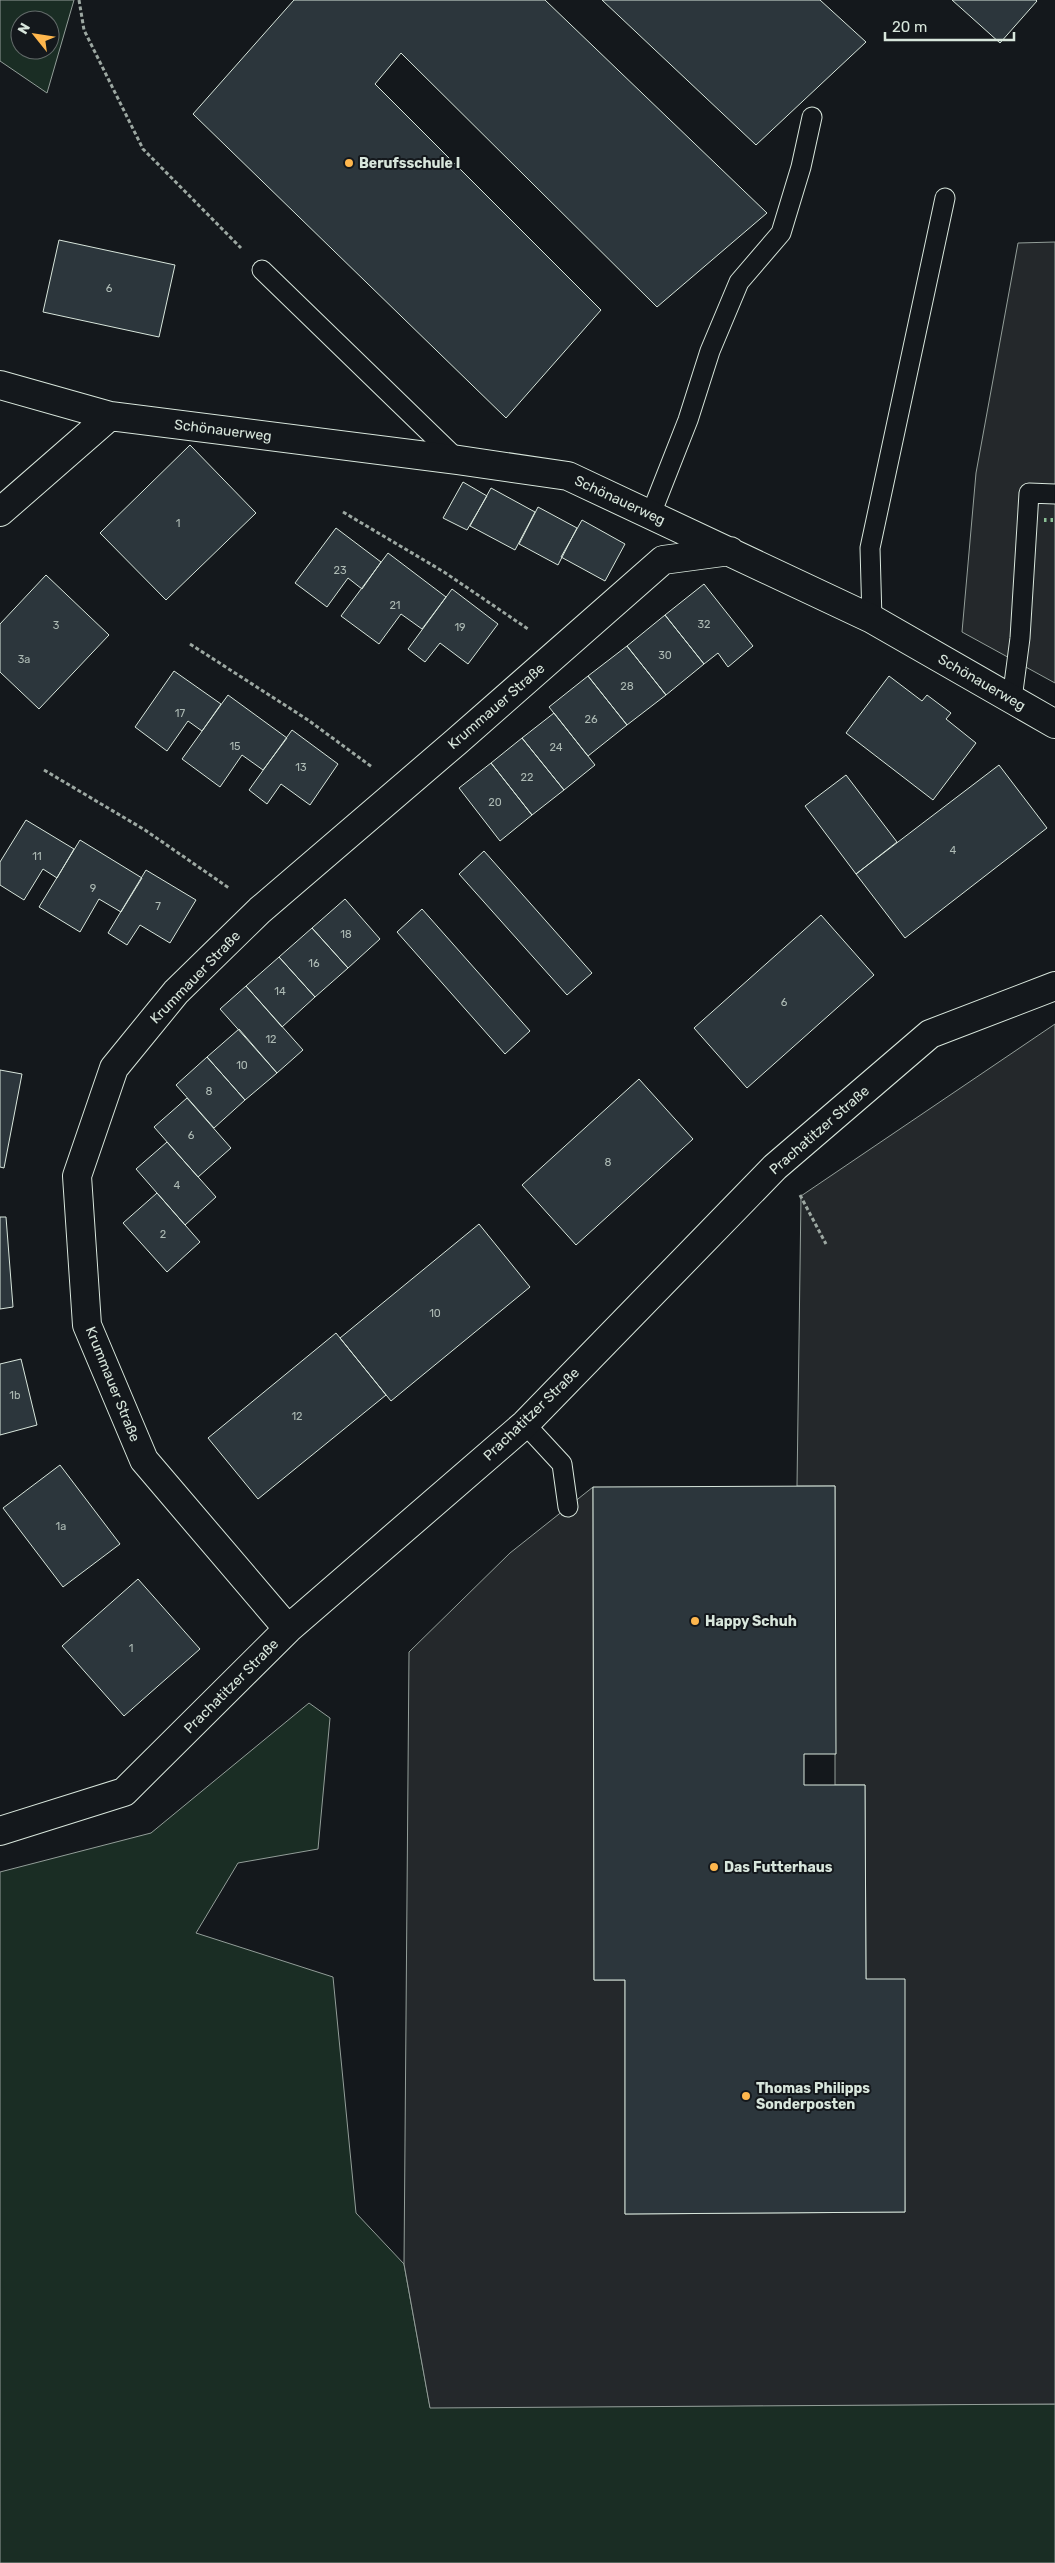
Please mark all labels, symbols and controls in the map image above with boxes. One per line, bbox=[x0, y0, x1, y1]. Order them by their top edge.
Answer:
north arrow bbox=[10, 10, 60, 60]
scale bar bbox=[885, 10, 1014, 42]
text: 20 m bbox=[892, 18, 927, 36]
text: N bbox=[14, 20, 34, 37]
place label: Berufsschule I bbox=[359, 155, 460, 172]
marker: Berufsschule I bbox=[343, 157, 355, 169]
house number: 6 bbox=[106, 282, 113, 295]
street label: Schönauerweg bbox=[173, 416, 273, 445]
street label: Schönauerweg bbox=[572, 472, 668, 529]
house number: 1 bbox=[176, 517, 180, 530]
house number: 23 bbox=[333, 564, 347, 577]
house number: 21 bbox=[389, 599, 401, 612]
house number: 32 bbox=[697, 618, 711, 631]
house number: 3 bbox=[53, 619, 60, 632]
house number: 19 bbox=[454, 621, 466, 634]
house number: 30 bbox=[658, 649, 672, 662]
street label: Schönauerweg bbox=[935, 651, 1028, 714]
house number: 3a bbox=[18, 653, 30, 666]
street label: Krummauer Straße bbox=[444, 660, 548, 753]
house number: 28 bbox=[620, 680, 634, 693]
house number: 17 bbox=[175, 707, 186, 720]
house number: 26 bbox=[584, 713, 598, 726]
house number: 15 bbox=[229, 740, 241, 753]
house number: 24 bbox=[549, 741, 563, 754]
house number: 13 bbox=[295, 761, 307, 774]
house number: 22 bbox=[521, 771, 533, 784]
house number: 20 bbox=[488, 796, 502, 809]
house number: 4 bbox=[950, 844, 957, 857]
house number: 11 bbox=[32, 850, 42, 863]
house number: 9 bbox=[90, 882, 96, 895]
house number: 7 bbox=[155, 900, 161, 913]
street label: Krummauer Straße bbox=[147, 927, 244, 1027]
house number: 18 bbox=[340, 928, 352, 941]
house number: 16 bbox=[308, 957, 320, 970]
house number: 14 bbox=[274, 985, 286, 998]
house number: 6 bbox=[781, 996, 788, 1009]
house number: 12 bbox=[265, 1033, 277, 1046]
house number: 10 bbox=[236, 1059, 248, 1072]
street label: Prachatitzer Straße bbox=[766, 1082, 873, 1178]
house number: 8 bbox=[206, 1085, 213, 1098]
house number: 6 bbox=[188, 1129, 195, 1142]
house number: 8 bbox=[605, 1156, 612, 1169]
house number: 4 bbox=[174, 1179, 181, 1192]
house number: 2 bbox=[160, 1228, 166, 1241]
house number: 10 bbox=[429, 1307, 441, 1320]
street label: Krummauer Straße bbox=[82, 1324, 143, 1444]
street label: Prachatitzer Straße bbox=[480, 1364, 583, 1464]
house number: 1b bbox=[9, 1389, 21, 1402]
house number: 12 bbox=[291, 1410, 303, 1423]
house number: 1a bbox=[56, 1520, 66, 1533]
place label: Happy Schuh bbox=[705, 1613, 797, 1630]
marker: Happy Schuh bbox=[689, 1615, 701, 1627]
street label: Prachatitzer Straße bbox=[181, 1635, 282, 1737]
house number: 1 bbox=[129, 1642, 133, 1655]
place label: Das Futterhaus bbox=[724, 1859, 833, 1876]
marker: Das Futterhaus bbox=[708, 1861, 720, 1873]
place label: Thomas Philipps Sonderposten bbox=[756, 2080, 870, 2113]
marker: Thomas Philipps Sonderposten bbox=[740, 2090, 752, 2102]

